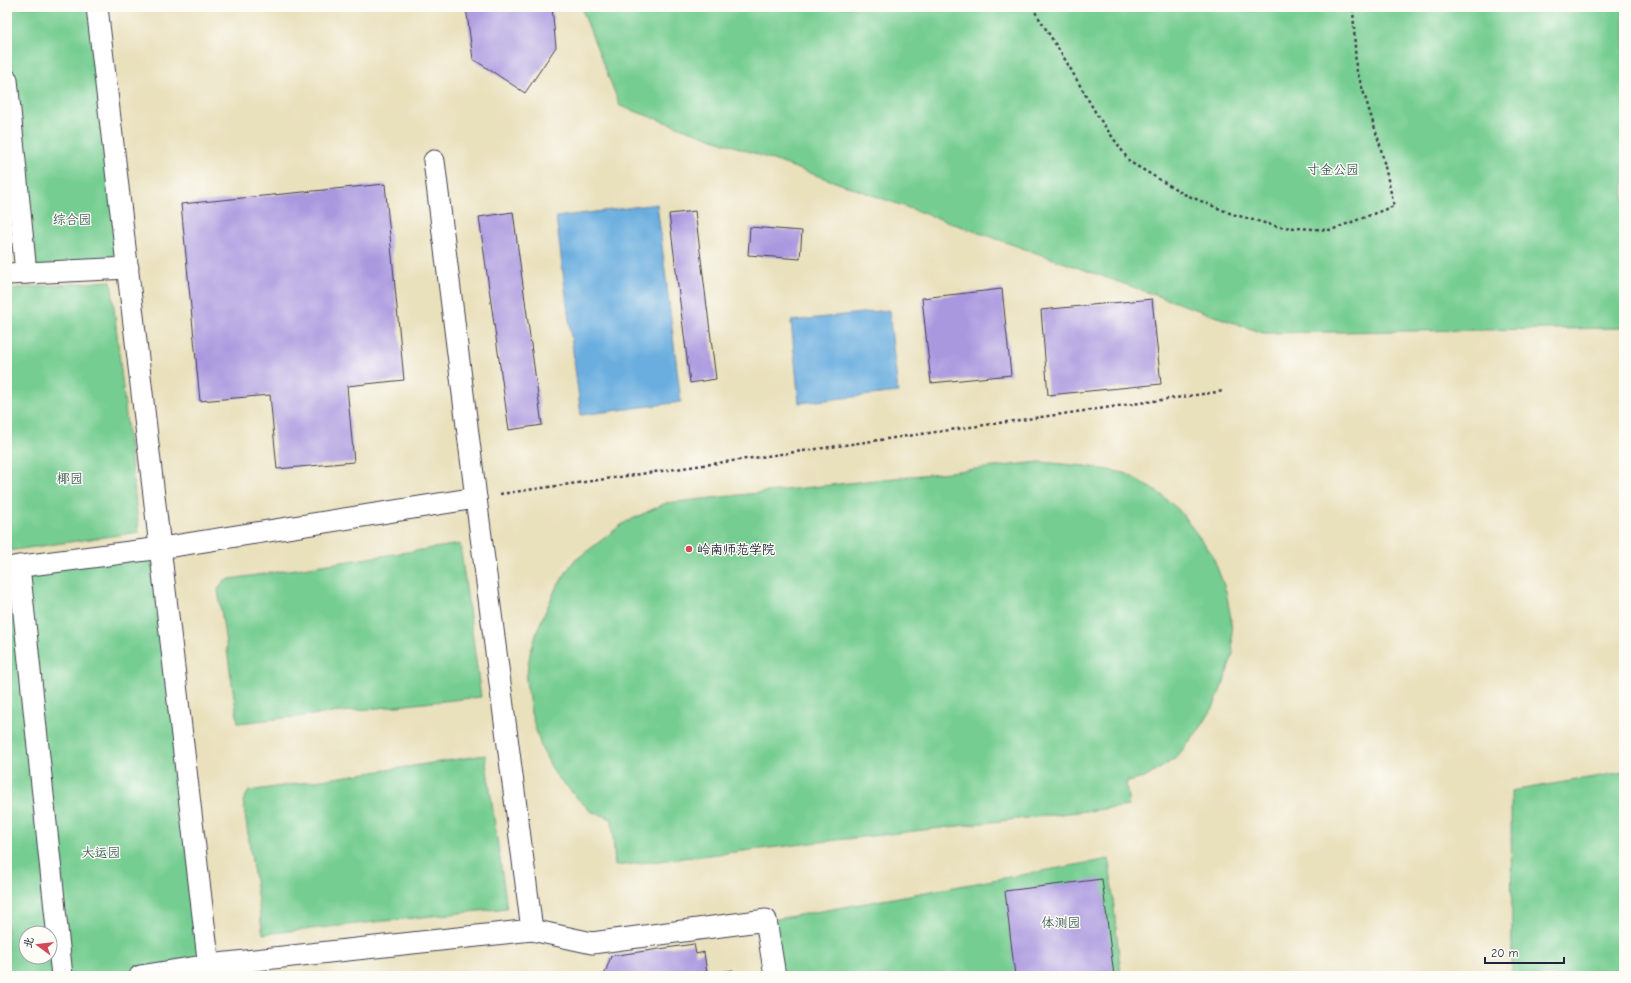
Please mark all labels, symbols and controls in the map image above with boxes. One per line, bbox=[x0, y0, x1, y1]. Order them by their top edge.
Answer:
park label: 寸金公园 bbox=[1307, 162, 1359, 177]
park label: 综合园 bbox=[52, 212, 92, 227]
park label: 椰园 bbox=[57, 471, 83, 486]
place label: 岭南师范学院 bbox=[697, 542, 775, 557]
marker: 岭南师范学院 bbox=[684, 544, 694, 554]
park label: 大运园 bbox=[81, 845, 121, 860]
park label: 体测园 bbox=[1041, 915, 1081, 930]
north arrow bbox=[18, 925, 58, 965]
text: 北 bbox=[21, 936, 37, 950]
scale bar bbox=[1485, 939, 1564, 965]
text: 20 m bbox=[1491, 946, 1519, 960]

